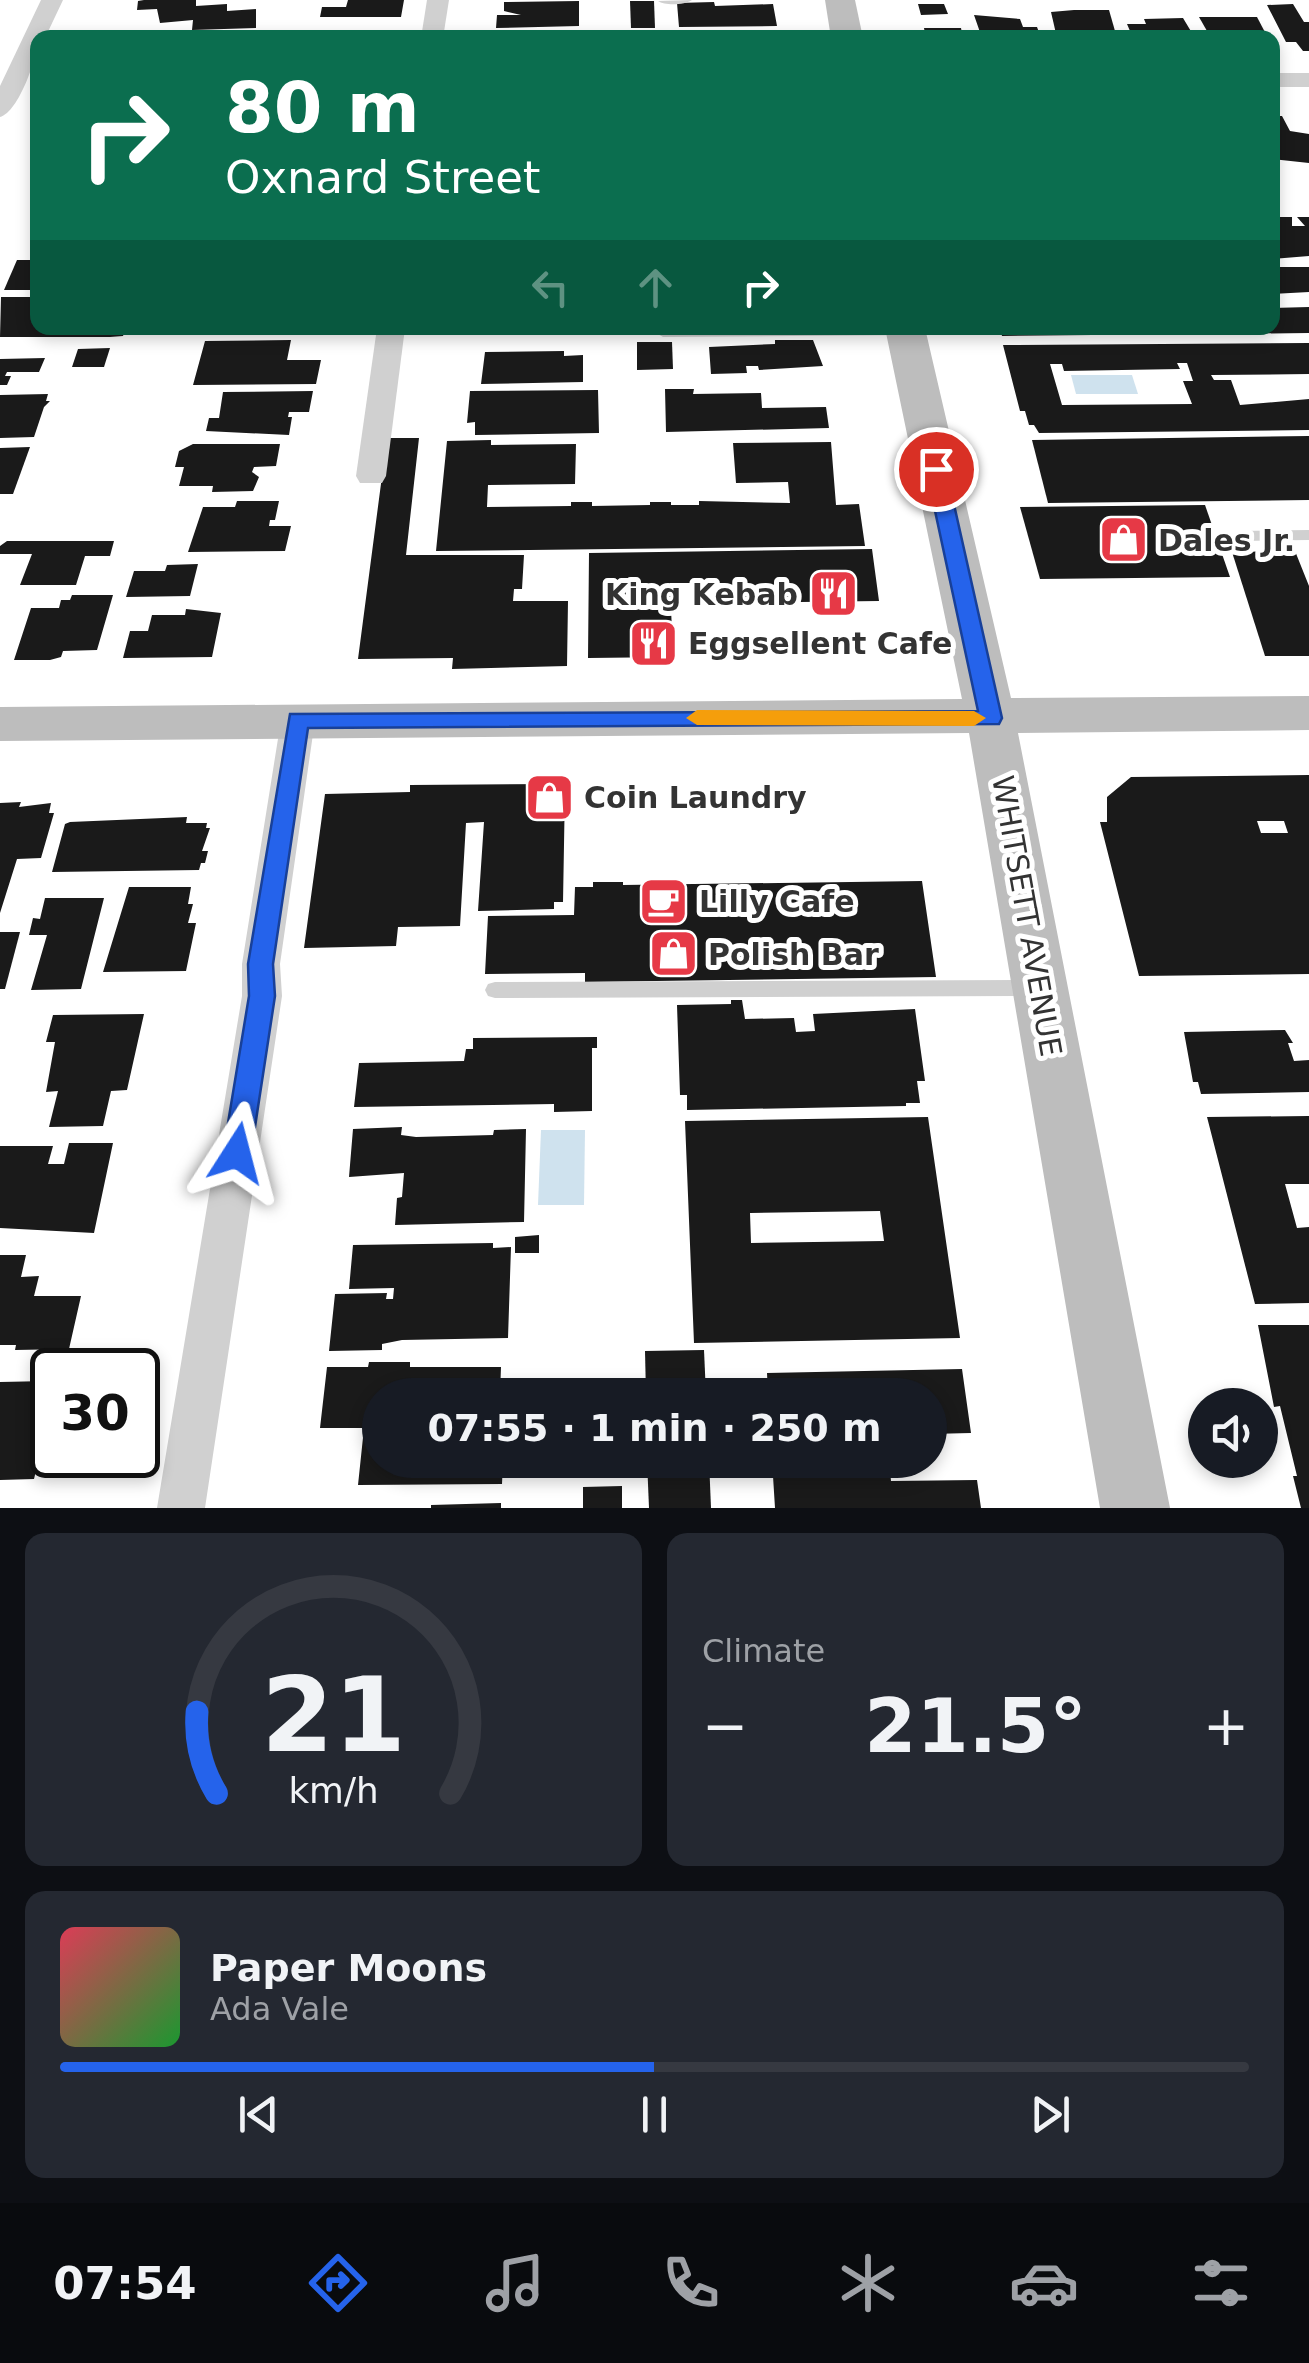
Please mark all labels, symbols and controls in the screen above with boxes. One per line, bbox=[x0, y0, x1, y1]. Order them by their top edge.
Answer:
text: 80 m bbox=[225, 67, 420, 149]
icon: right bbox=[60, 70, 190, 200]
text: Oxnard Street bbox=[225, 151, 540, 204]
icon: left bbox=[523, 260, 578, 315]
icon: ahead bbox=[628, 260, 683, 315]
icon: right bbox=[733, 260, 788, 315]
pin bbox=[894, 427, 979, 512]
icon: arrive bbox=[909, 442, 964, 497]
shop icon: Dales Jr. bbox=[1097, 514, 1149, 566]
place label: Dales Jr. bbox=[1158, 523, 1295, 558]
restaurant icon: King Kebab bbox=[807, 568, 859, 620]
place label: King Kebab bbox=[605, 577, 798, 612]
restaurant icon: Eggsellent Cafe bbox=[627, 617, 679, 669]
place label: Eggsellent Cafe bbox=[688, 626, 952, 661]
shop icon: Coin Laundry bbox=[523, 771, 575, 823]
street label: WHITSETT AVENUE bbox=[985, 773, 1069, 1059]
place label: Coin Laundry bbox=[584, 780, 807, 815]
cafe icon: Lilly Cafe bbox=[638, 875, 690, 927]
place label: Lilly Cafe bbox=[699, 884, 855, 919]
shop icon: Polish Bar bbox=[647, 928, 699, 980]
place label: Polish Bar bbox=[708, 937, 879, 972]
position arrow bbox=[185, 1101, 289, 1205]
speed limit sign: 30 bbox=[30, 1348, 160, 1478]
map controls bbox=[1188, 1388, 1278, 1478]
button: sound bbox=[1188, 1388, 1278, 1478]
text: 07:55 · 1 min · 250 m bbox=[427, 1406, 882, 1450]
text: Climate bbox=[702, 1632, 825, 1670]
text: 21 bbox=[261, 1654, 406, 1776]
text: 21.5° bbox=[864, 1682, 1087, 1770]
text: − bbox=[702, 1694, 748, 1758]
text: + bbox=[1203, 1694, 1249, 1758]
text: km/h bbox=[288, 1770, 379, 1811]
text: Paper Moons bbox=[210, 1946, 487, 1990]
text: Ada Vale bbox=[210, 1990, 349, 2028]
icon: previous bbox=[231, 2087, 286, 2142]
icon: pause bbox=[627, 2087, 682, 2142]
icon: next bbox=[1023, 2087, 1078, 2142]
icon: directions bbox=[303, 2248, 373, 2318]
icon: music bbox=[480, 2248, 550, 2318]
icon: phone bbox=[656, 2248, 726, 2318]
icon: climate bbox=[833, 2248, 903, 2318]
icon: car bbox=[1009, 2248, 1079, 2318]
icon: filters bbox=[1186, 2248, 1256, 2318]
text: 07:54 bbox=[53, 2257, 197, 2310]

